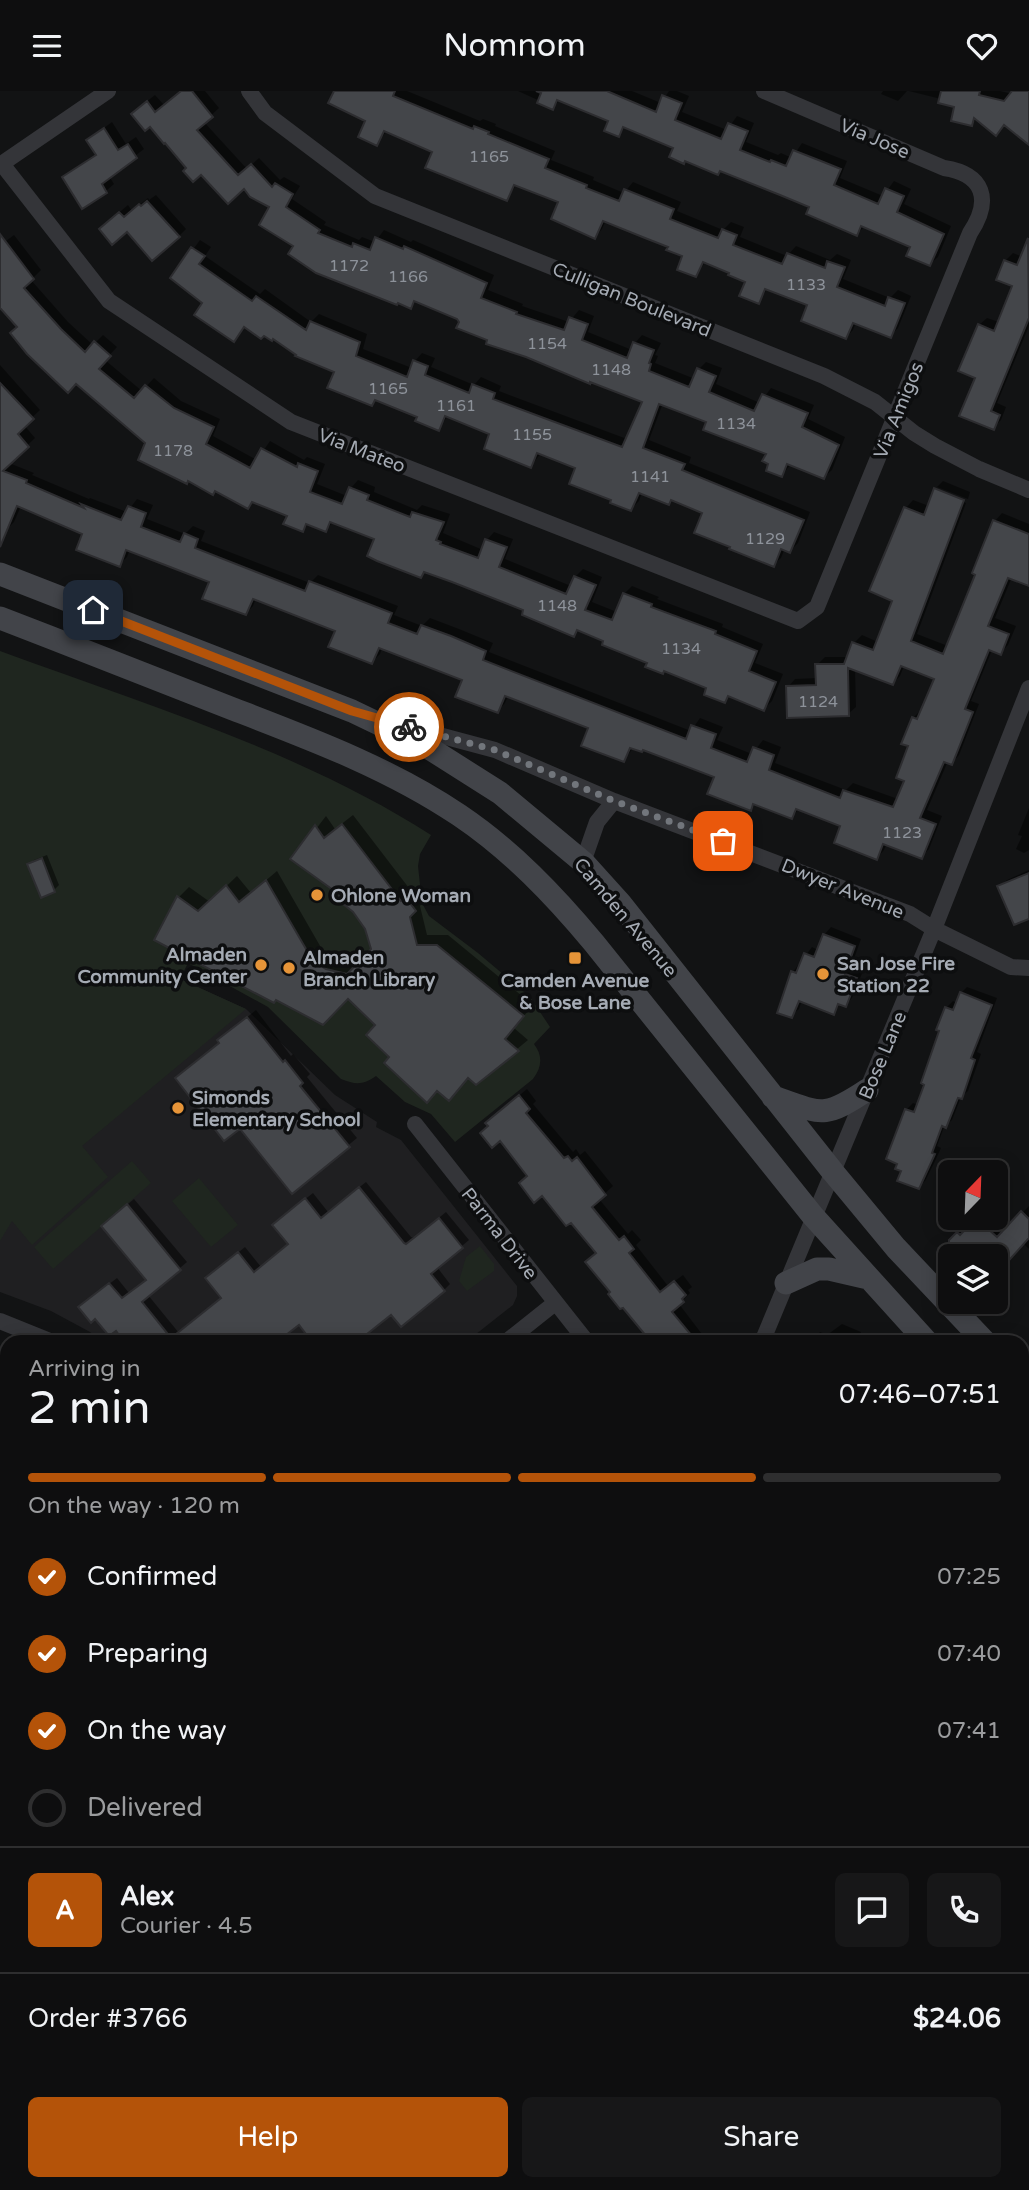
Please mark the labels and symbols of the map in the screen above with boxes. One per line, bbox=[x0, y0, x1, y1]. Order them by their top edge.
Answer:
street label: Via Jose bbox=[836, 114, 913, 163]
house number: 1165 bbox=[469, 147, 509, 167]
house number: 1172 bbox=[329, 256, 369, 276]
street label: Culligan Boulevard bbox=[549, 258, 714, 342]
house number: 1166 bbox=[388, 267, 428, 287]
house number: 1133 bbox=[786, 275, 826, 295]
house number: 1154 bbox=[527, 334, 567, 354]
street label: Via Amigos bbox=[870, 359, 928, 462]
house number: 1148 bbox=[591, 360, 631, 380]
house number: 1165 bbox=[368, 379, 408, 399]
house number: 1161 bbox=[436, 396, 476, 416]
house number: 1134 bbox=[716, 414, 756, 434]
street label: Via Mateo bbox=[315, 424, 408, 478]
house number: 1155 bbox=[512, 425, 552, 445]
house number: 1178 bbox=[153, 441, 193, 461]
house number: 1141 bbox=[630, 467, 670, 487]
house number: 1129 bbox=[745, 529, 785, 549]
pin bbox=[63, 580, 123, 640]
house number: 1148 bbox=[537, 596, 577, 616]
house number: 1134 bbox=[661, 639, 701, 659]
courier bbox=[374, 692, 444, 762]
house number: 1124 bbox=[798, 692, 838, 712]
pin bbox=[693, 811, 753, 871]
house number: 1123 bbox=[882, 823, 922, 843]
street label: Camden Avenue bbox=[569, 854, 681, 982]
street label: Dwyer Avenue bbox=[778, 854, 907, 924]
place label: Ohlone Woman bbox=[331, 885, 471, 907]
marker: Ohlone Woman bbox=[309, 887, 325, 903]
place label: Almaden Community Center bbox=[77, 944, 248, 989]
place label: Almaden Branch Library bbox=[303, 947, 436, 992]
marker: Camden Avenue & Bose Lane bbox=[567, 950, 583, 966]
place label: San Jose Fire Station 22 bbox=[837, 953, 955, 997]
marker: Almaden Community Center bbox=[253, 957, 269, 973]
marker: Almaden Branch Library bbox=[281, 960, 297, 976]
marker: San Jose Fire Station 22 bbox=[815, 966, 831, 982]
place label: Camden Avenue & Bose Lane bbox=[501, 970, 650, 1014]
street label: Bose Lane bbox=[855, 1008, 911, 1103]
place label: Simonds Elementary School bbox=[192, 1087, 361, 1132]
marker: Simonds Elementary School bbox=[170, 1100, 186, 1116]
north arrow bbox=[938, 1160, 1008, 1230]
street label: Parma Drive bbox=[457, 1183, 542, 1284]

